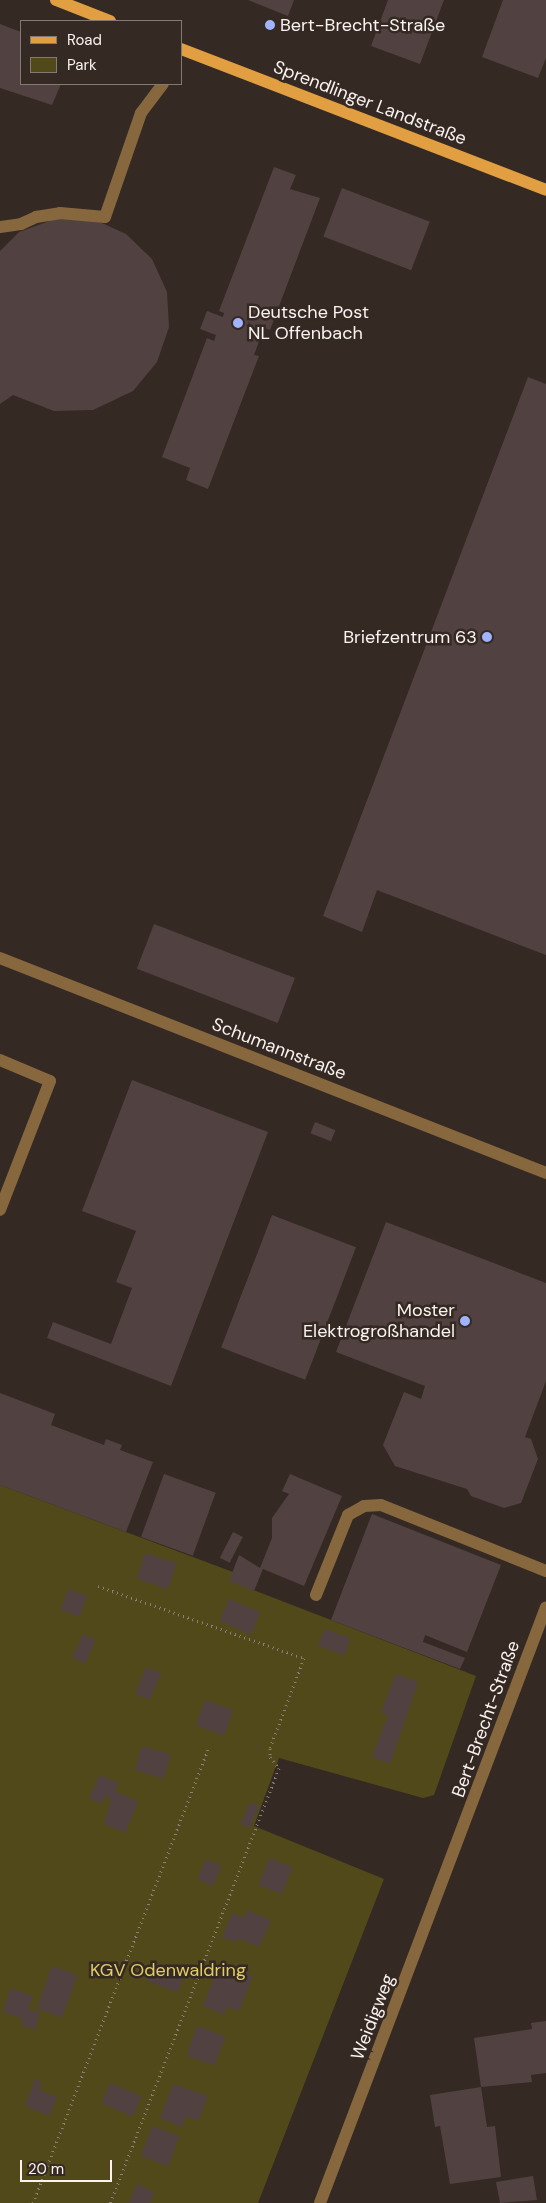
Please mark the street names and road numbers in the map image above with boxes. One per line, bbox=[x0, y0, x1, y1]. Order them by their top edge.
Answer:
street label: Sprendlinger Landstraße bbox=[271, 56, 469, 150]
street label: Schumannstraße bbox=[209, 1013, 349, 1085]
street label: Bert-Brecht-Straße bbox=[448, 1638, 524, 1800]
street label: Weidigweg bbox=[347, 1971, 399, 2063]

